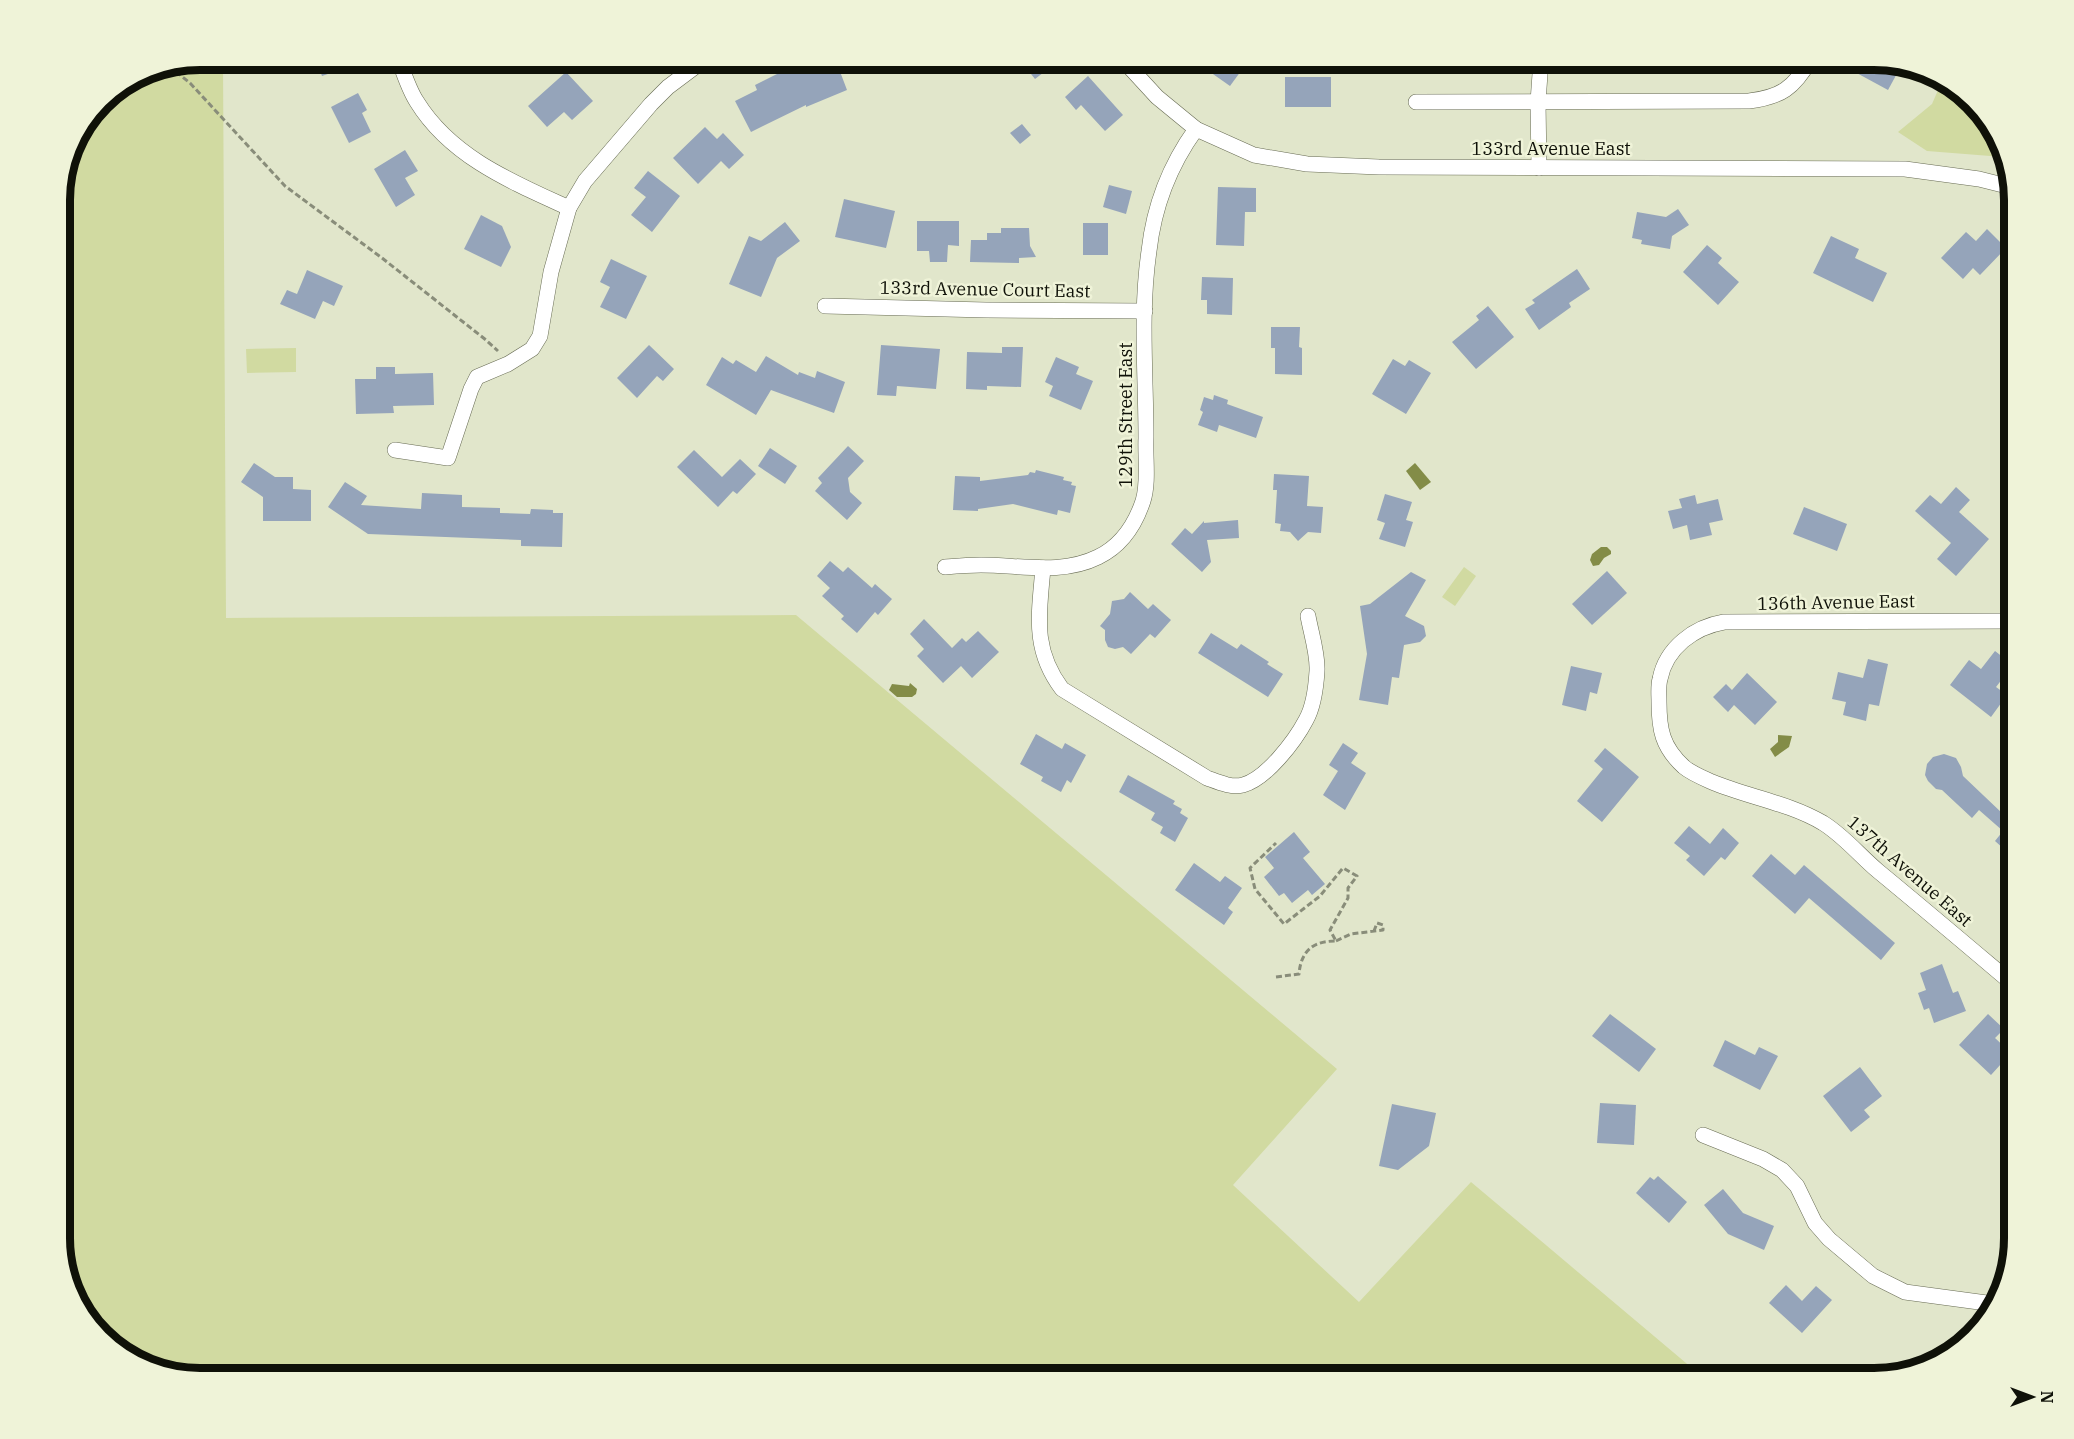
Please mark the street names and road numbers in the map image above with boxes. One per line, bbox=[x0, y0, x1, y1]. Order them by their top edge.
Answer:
street label: 133rd Avenue East bbox=[1471, 137, 1631, 160]
street label: 133rd Avenue Court East bbox=[879, 276, 1091, 302]
street label: 129th Street East bbox=[1114, 342, 1137, 488]
street label: 136th Avenue East bbox=[1757, 589, 1915, 615]
street label: 137th Avenue East bbox=[1843, 810, 1977, 932]

